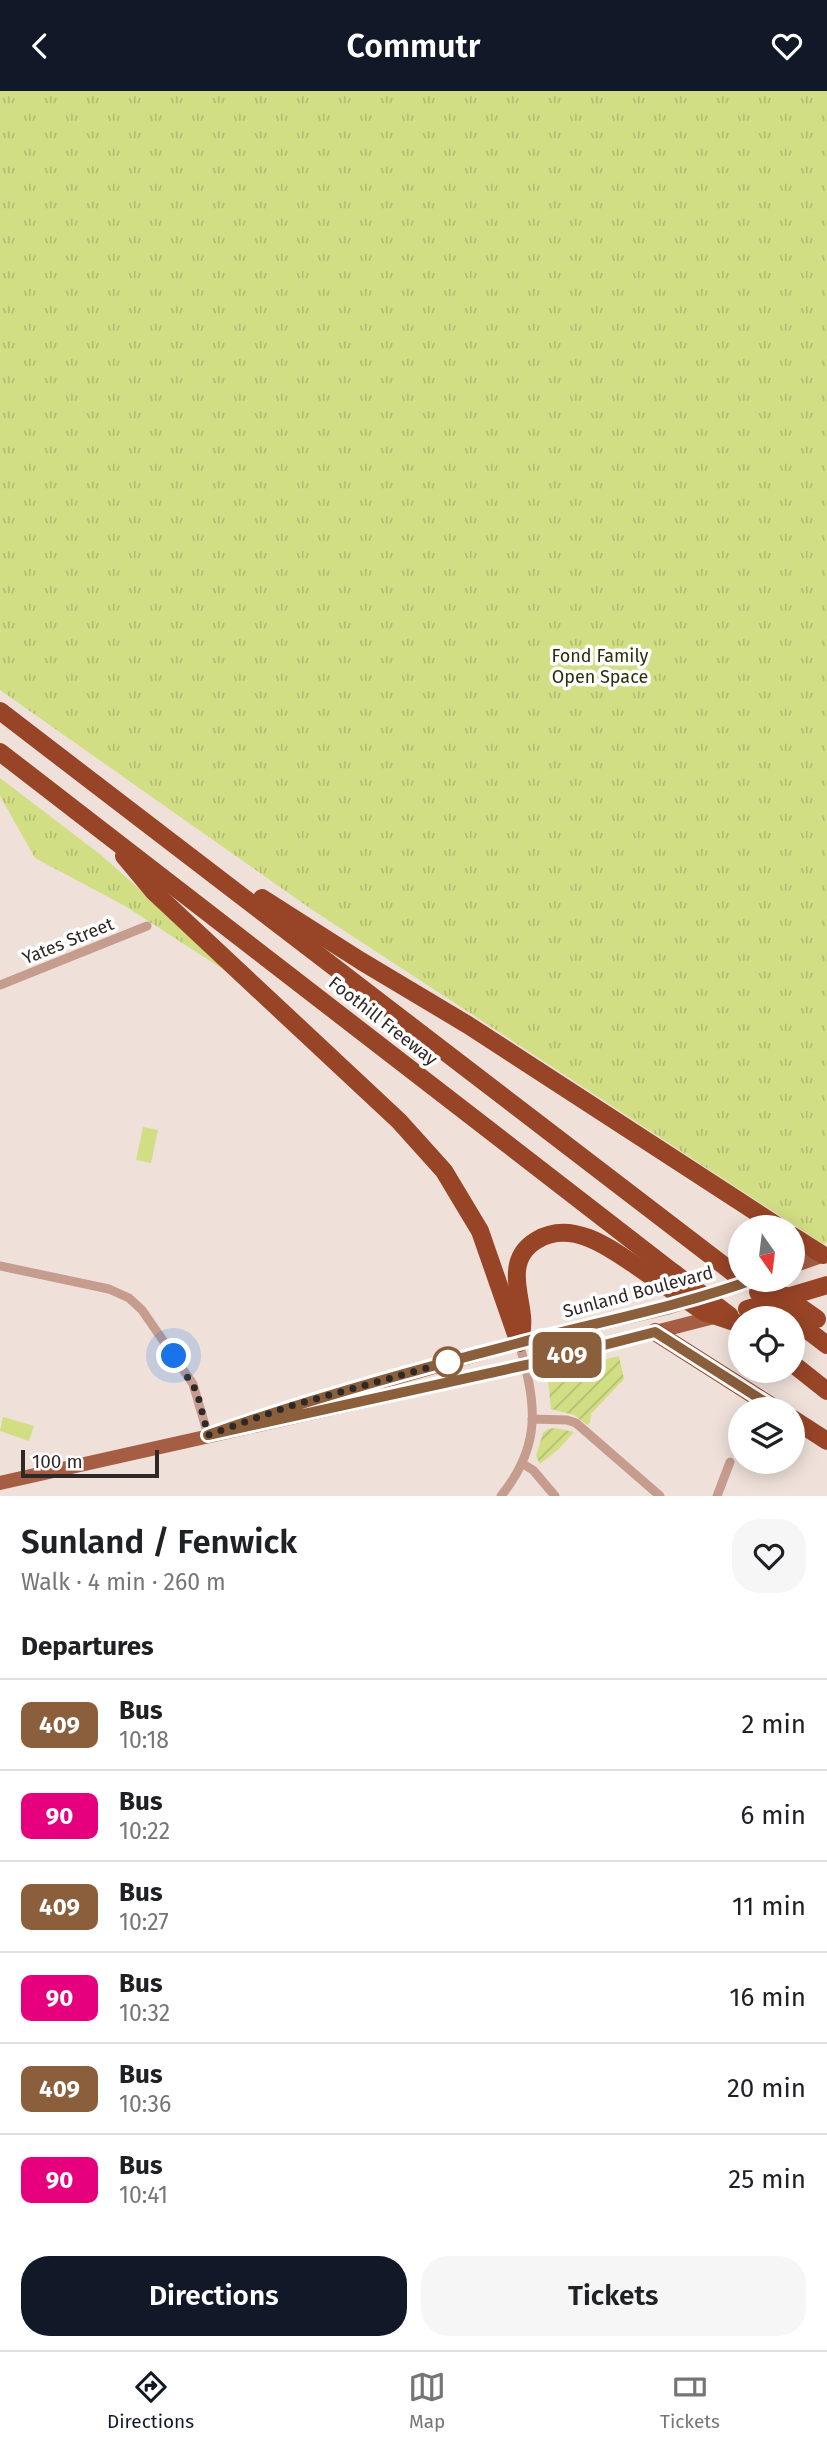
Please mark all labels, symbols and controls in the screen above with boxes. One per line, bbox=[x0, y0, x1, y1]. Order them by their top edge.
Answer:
icon: back bbox=[21, 27, 59, 65]
text: Commutr bbox=[347, 27, 480, 65]
icon: heart bbox=[768, 27, 806, 65]
park label: Fond Family Open Space bbox=[552, 645, 649, 688]
street label: Yates Street bbox=[19, 913, 117, 969]
street label: Foothill Freeway bbox=[324, 972, 442, 1070]
north arrow bbox=[728, 1215, 805, 1291]
map controls bbox=[728, 1215, 805, 1474]
street label: Sunland Boulevard bbox=[561, 1261, 715, 1323]
button: locate bbox=[728, 1306, 805, 1383]
line badge: 409 bbox=[527, 1332, 607, 1378]
your location bbox=[156, 1338, 191, 1373]
text: 409 bbox=[547, 1341, 587, 1369]
unlabelled marker bbox=[433, 1347, 463, 1377]
button: layers bbox=[728, 1397, 805, 1474]
scale bar bbox=[21, 1447, 159, 1479]
text: 100 m bbox=[32, 1450, 83, 1473]
button: heart bbox=[732, 1519, 806, 1593]
text: Sunland / Fenwick bbox=[21, 1522, 297, 1562]
text: Walk · 4 min · 260 m bbox=[21, 1568, 226, 1596]
text: Departures bbox=[21, 1631, 154, 1662]
text: Bus bbox=[119, 1695, 162, 1726]
text: 2 min bbox=[741, 1709, 806, 1740]
text: 409 bbox=[39, 1711, 80, 1739]
text: 10:18 bbox=[119, 1726, 169, 1754]
text: Bus bbox=[119, 1786, 162, 1817]
text: 6 min bbox=[740, 1800, 806, 1831]
text: 90 bbox=[46, 1802, 73, 1830]
text: 10:22 bbox=[119, 1817, 170, 1845]
text: Bus bbox=[119, 1877, 162, 1908]
text: 11 min bbox=[732, 1891, 806, 1922]
text: 409 bbox=[39, 1893, 80, 1921]
text: 10:27 bbox=[119, 1908, 169, 1936]
text: Bus bbox=[119, 1968, 162, 1999]
text: 16 min bbox=[729, 1982, 806, 2013]
text: 90 bbox=[46, 1984, 73, 2012]
text: 10:32 bbox=[119, 1999, 170, 2027]
text: Bus bbox=[119, 2059, 162, 2090]
text: 20 min bbox=[727, 2073, 806, 2104]
text: 409 bbox=[39, 2075, 80, 2103]
text: 10:36 bbox=[119, 2090, 171, 2118]
text: Bus bbox=[119, 2150, 162, 2181]
text: 25 min bbox=[728, 2164, 806, 2195]
text: 90 bbox=[46, 2166, 73, 2194]
text: 10:41 bbox=[119, 2181, 168, 2209]
button: Directions bbox=[21, 2256, 407, 2336]
button: Tickets bbox=[421, 2256, 806, 2336]
tab: Directions bbox=[107, 2368, 194, 2433]
tab: Map bbox=[408, 2368, 446, 2433]
tab: Tickets bbox=[660, 2368, 720, 2433]

